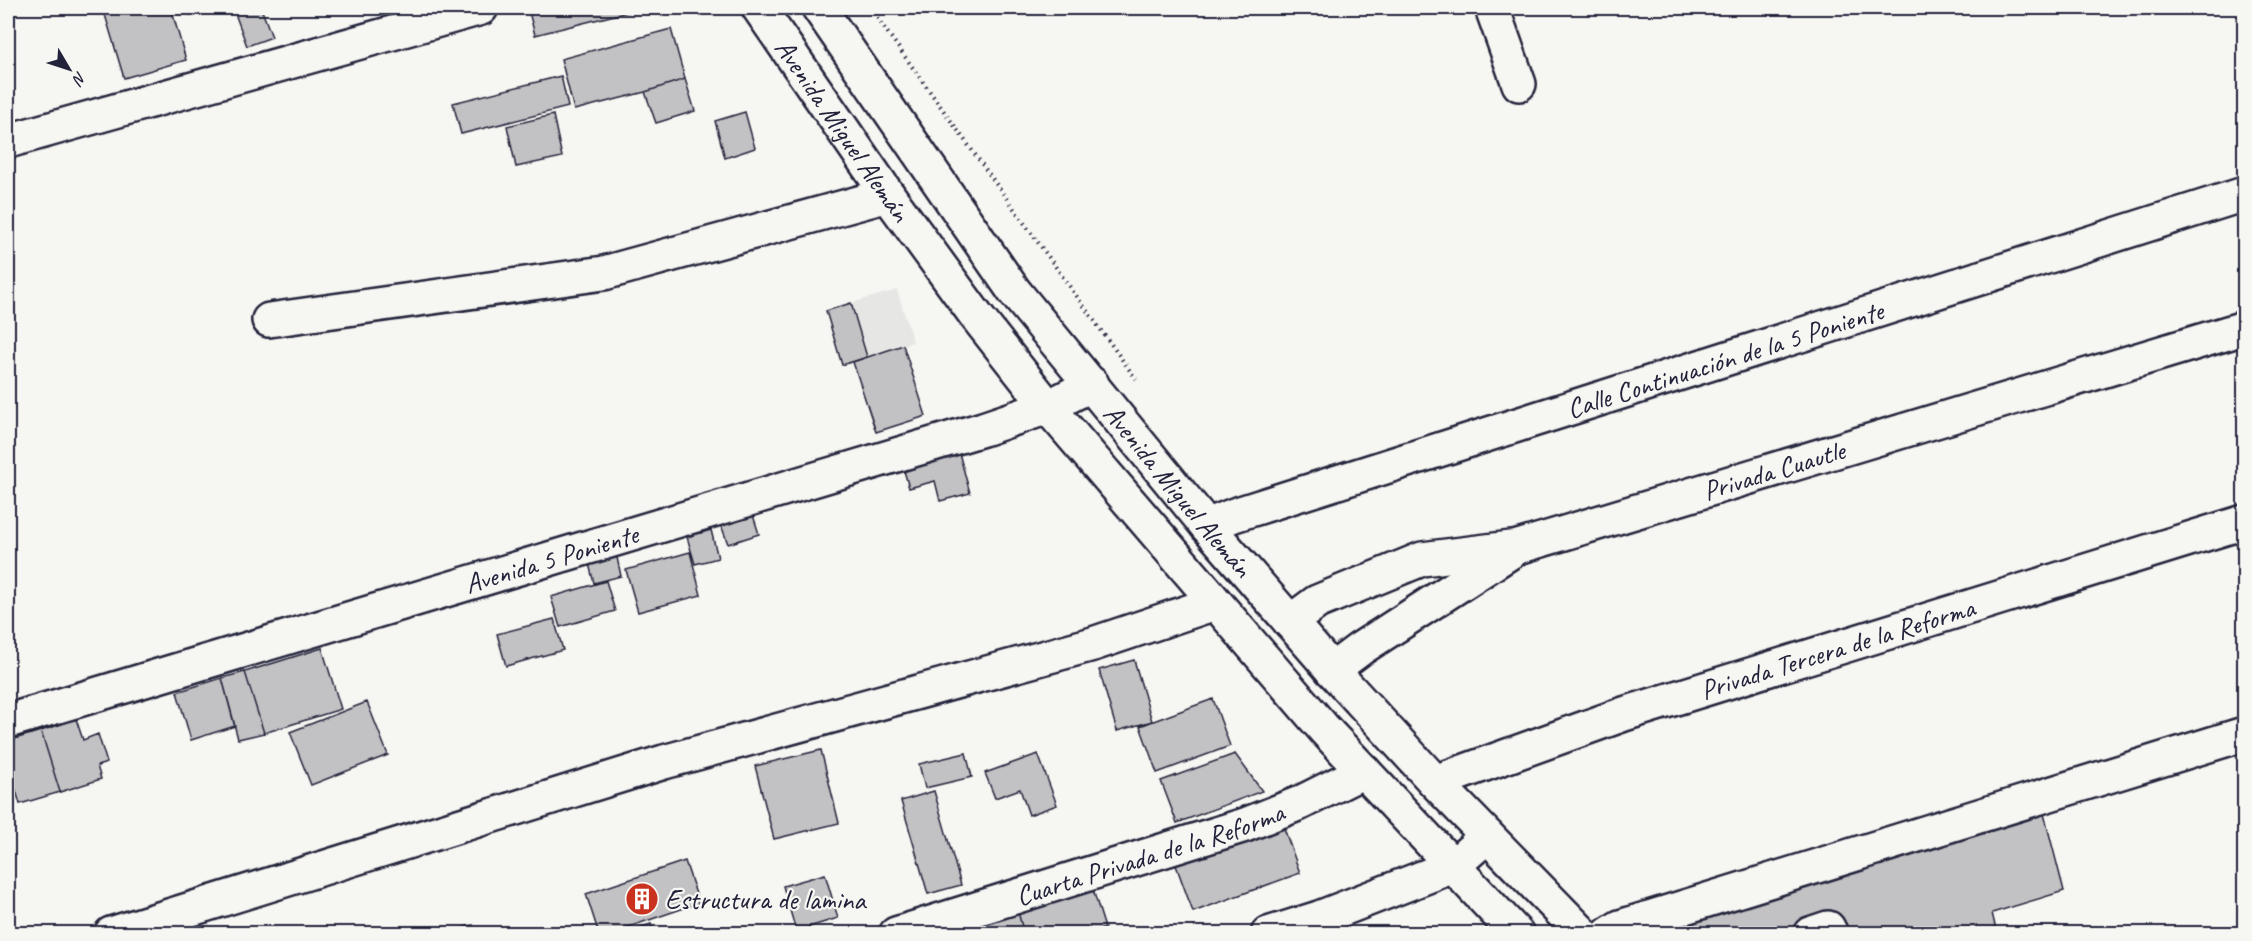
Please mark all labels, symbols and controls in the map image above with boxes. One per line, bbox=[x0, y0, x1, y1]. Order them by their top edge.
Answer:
street label: Avenida Miguel Alemán bbox=[768, 32, 920, 229]
north arrow bbox=[39, 39, 99, 99]
text: N bbox=[67, 68, 91, 90]
street label: Calle Continuación de la 5 Poniente bbox=[1562, 292, 1889, 426]
street label: Avenida Miguel Alemán bbox=[1096, 397, 1261, 585]
street label: Privada Cuautle bbox=[1698, 431, 1850, 508]
street label: Avenida 5 Poniente bbox=[460, 515, 644, 601]
street label: Privada Tercera de la Reforma bbox=[1696, 589, 1980, 707]
street label: Cuarta Privada de la Reforma bbox=[1011, 793, 1290, 913]
building icon: Estructura de lamina bbox=[624, 881, 660, 917]
place label: Estructura de lamina bbox=[665, 882, 867, 917]

